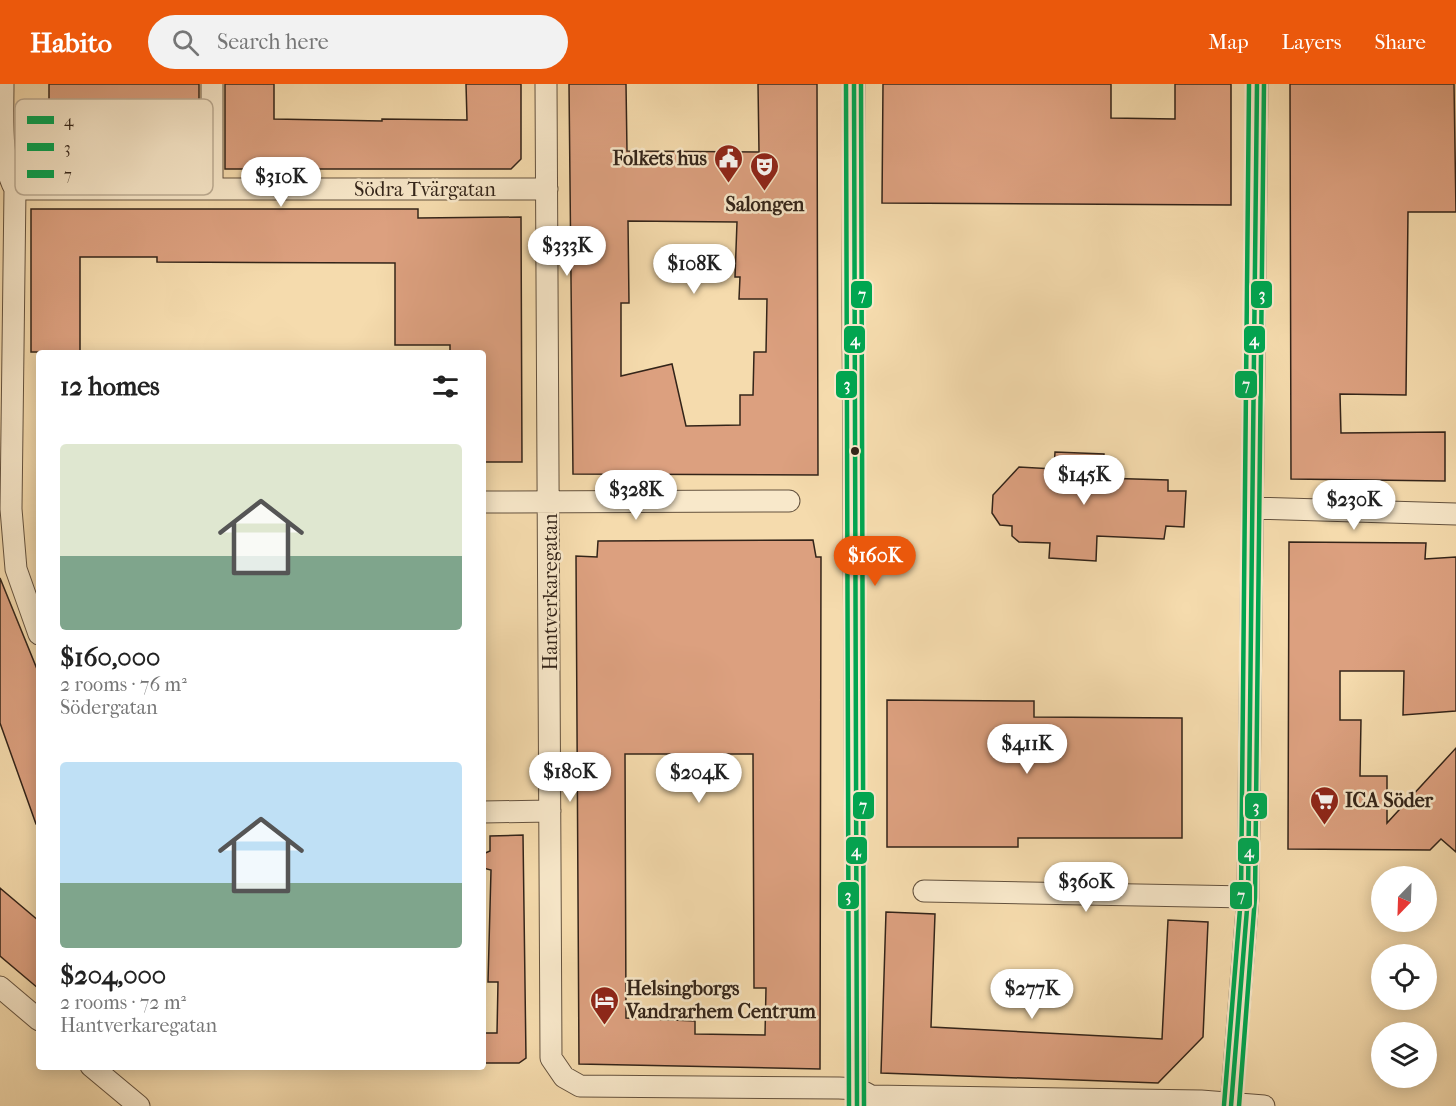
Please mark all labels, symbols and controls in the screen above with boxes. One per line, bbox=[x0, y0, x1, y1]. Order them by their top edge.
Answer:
search box bbox=[148, 15, 568, 69]
text: Habito bbox=[30, 26, 112, 59]
icon: search bbox=[169, 26, 202, 59]
text: Search here bbox=[217, 29, 329, 55]
text: Map bbox=[1208, 30, 1249, 54]
text: Layers bbox=[1282, 30, 1341, 54]
text: Share bbox=[1374, 30, 1426, 54]
legend bbox=[15, 99, 213, 195]
text: 4 bbox=[64, 111, 74, 130]
text: 3 bbox=[64, 138, 71, 157]
public building icon: Folkets hus bbox=[712, 142, 744, 184]
place label: Folkets hus bbox=[611, 147, 708, 170]
theatre icon: Salongen bbox=[749, 150, 781, 192]
pin: $310K bbox=[239, 157, 323, 208]
text: 7 bbox=[64, 165, 72, 184]
text: $310K bbox=[255, 165, 307, 188]
street label: Södra Tvärgatan bbox=[354, 178, 496, 201]
place label: Salongen bbox=[726, 193, 805, 216]
pin: $333K bbox=[525, 226, 609, 277]
text: $333K bbox=[542, 234, 592, 257]
pin: $108K bbox=[652, 244, 736, 295]
text: $108K bbox=[667, 252, 721, 275]
line badge: 7 bbox=[850, 280, 873, 309]
line badge: 3 bbox=[1250, 280, 1273, 309]
text: 7 bbox=[857, 285, 866, 304]
text: 3 bbox=[1259, 285, 1265, 305]
line badge: 4 bbox=[843, 325, 866, 354]
line badge: 4 bbox=[1243, 325, 1266, 354]
text: 4 bbox=[849, 330, 861, 350]
text: 4 bbox=[1248, 330, 1260, 350]
icon: filters bbox=[429, 370, 462, 403]
line badge: 3 bbox=[835, 370, 858, 399]
line badge: 7 bbox=[1234, 370, 1258, 399]
text: 12 homes bbox=[60, 371, 160, 402]
text: 3 bbox=[844, 375, 850, 395]
text: 7 bbox=[1241, 375, 1250, 394]
unlabelled marker bbox=[849, 445, 861, 457]
pin: $145K bbox=[1042, 455, 1126, 506]
text: $145K bbox=[1058, 463, 1110, 486]
pin: $328K bbox=[594, 470, 678, 521]
text: $328K bbox=[609, 478, 663, 501]
pin: $230K bbox=[1312, 480, 1396, 531]
icon: home bbox=[207, 483, 315, 591]
text: $230K bbox=[1326, 488, 1382, 511]
street label: Hantverkaregatan bbox=[539, 513, 562, 671]
pin: $160K bbox=[833, 536, 917, 587]
text: $160K bbox=[848, 544, 902, 567]
text: $160,000 bbox=[60, 642, 160, 673]
text: 2 rooms · 76 m² bbox=[60, 673, 187, 696]
text: Södergatan bbox=[60, 696, 158, 719]
pin: $411K bbox=[985, 724, 1069, 775]
text: $411K bbox=[1001, 732, 1053, 755]
pin: $180K bbox=[528, 752, 612, 803]
pin: $204K bbox=[657, 753, 741, 804]
text: $180K bbox=[543, 760, 597, 783]
text: $204K bbox=[670, 761, 728, 784]
supermarket icon: ICA Söder bbox=[1308, 784, 1340, 826]
place label: ICA Söder bbox=[1345, 789, 1434, 812]
line badge: 7 bbox=[852, 791, 875, 820]
line badge: 3 bbox=[1244, 792, 1268, 820]
text: 7 bbox=[858, 796, 867, 815]
text: 3 bbox=[1253, 797, 1259, 817]
icon: home bbox=[207, 801, 315, 909]
line badge: 4 bbox=[845, 836, 868, 865]
line badge: 4 bbox=[1237, 837, 1260, 865]
text: 4 bbox=[850, 841, 862, 861]
text: 4 bbox=[1243, 842, 1255, 862]
pin: $360K bbox=[1044, 862, 1128, 913]
north arrow bbox=[1371, 866, 1437, 932]
map controls bbox=[1371, 866, 1437, 1088]
text: $360K bbox=[1058, 870, 1114, 893]
line badge: 3 bbox=[837, 881, 860, 910]
line badge: 7 bbox=[1229, 881, 1253, 910]
text: 3 bbox=[845, 886, 851, 906]
text: 7 bbox=[1236, 886, 1245, 905]
button: locate bbox=[1371, 944, 1437, 1010]
text: $204,000 bbox=[60, 960, 166, 991]
pin: $277K bbox=[990, 969, 1074, 1020]
place label: Helsingborgs Vandrarhem Centrum bbox=[625, 977, 816, 1023]
text: $277K bbox=[1004, 977, 1060, 1000]
hotel icon: Helsingborgs Vandrarhem Centrum bbox=[589, 984, 621, 1026]
text: 2 rooms · 72 m² bbox=[60, 991, 186, 1014]
text: Hantverkaregatan bbox=[60, 1014, 217, 1037]
button: layers bbox=[1371, 1022, 1437, 1088]

